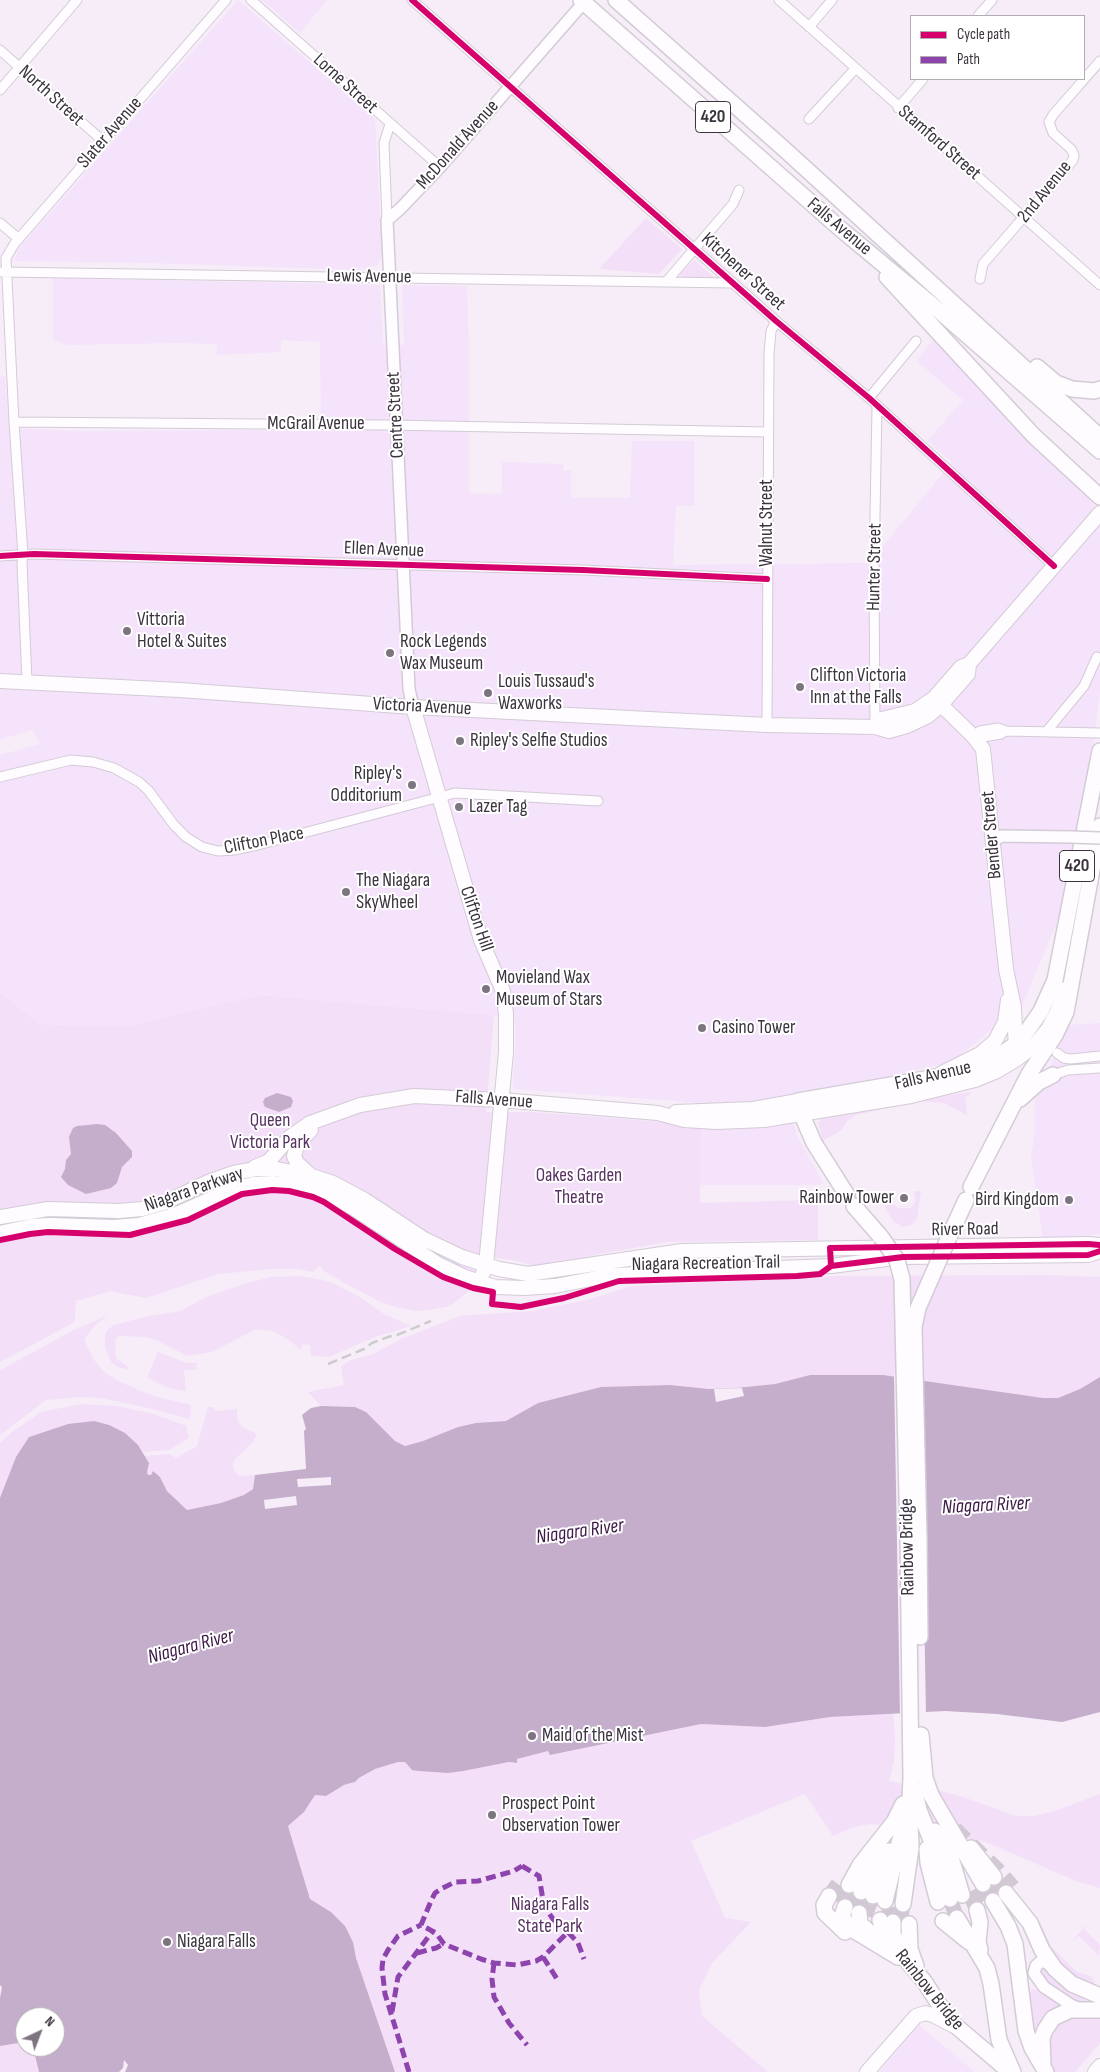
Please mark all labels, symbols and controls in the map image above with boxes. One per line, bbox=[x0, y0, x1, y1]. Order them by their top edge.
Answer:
legend bbox=[910, 15, 1085, 80]
text: Cycle path bbox=[957, 25, 1010, 44]
street label: Lorne Street bbox=[308, 49, 382, 119]
text: Path bbox=[957, 50, 980, 69]
street label: North Street bbox=[14, 61, 88, 131]
street label: Slater Avenue bbox=[73, 93, 147, 173]
street label: McDonald Avenue bbox=[412, 96, 504, 194]
road number: 420 bbox=[696, 101, 730, 132]
street label: Stamford Street bbox=[893, 101, 985, 185]
street label: 2nd Avenue bbox=[1013, 156, 1077, 228]
street label: Falls Avenue bbox=[802, 193, 876, 261]
street label: Kitchener Street bbox=[696, 228, 790, 316]
street label: Lewis Avenue bbox=[326, 265, 412, 289]
street label: Centre Street bbox=[382, 371, 410, 459]
street label: McGrail Avenue bbox=[267, 413, 365, 435]
street label: Walnut Street bbox=[756, 479, 778, 567]
street label: Hunter Street bbox=[863, 523, 887, 611]
street label: Ellen Avenue bbox=[344, 537, 424, 563]
place label: Vittoria Hotel & Suites bbox=[137, 609, 227, 653]
marker: Vittoria Hotel & Suites bbox=[121, 625, 133, 637]
place label: Rock Legends Wax Museum bbox=[400, 631, 487, 675]
marker: Rock Legends Wax Museum bbox=[384, 647, 396, 659]
place label: Clifton Victoria Inn at the Falls bbox=[810, 665, 906, 709]
place label: Louis Tussaud's Waxworks bbox=[498, 671, 595, 715]
marker: Clifton Victoria Inn at the Falls bbox=[794, 681, 806, 693]
marker: Louis Tussaud's Waxworks bbox=[482, 687, 494, 699]
street label: Victoria Avenue bbox=[372, 693, 472, 721]
place label: Ripley's Selfie Studios bbox=[470, 730, 608, 752]
marker: Ripley's Selfie Studios bbox=[454, 735, 466, 747]
place label: Ripley's Odditorium bbox=[331, 763, 402, 807]
marker: Ripley's Odditorium bbox=[406, 779, 418, 791]
street label: Bender Street bbox=[977, 790, 1007, 880]
place label: Lazer Tag bbox=[469, 796, 527, 818]
marker: Lazer Tag bbox=[453, 801, 465, 813]
street label: Clifton Place bbox=[222, 822, 306, 860]
road number: 420 bbox=[1060, 850, 1094, 881]
place label: The Niagara SkyWheel bbox=[356, 870, 430, 914]
street label: Clifton Hill bbox=[454, 884, 498, 954]
marker: The Niagara SkyWheel bbox=[340, 886, 352, 898]
place label: Movieland Wax Museum of Stars bbox=[496, 967, 602, 1011]
marker: Movieland Wax Museum of Stars bbox=[480, 983, 492, 995]
place label: Casino Tower bbox=[712, 1017, 796, 1039]
marker: Casino Tower bbox=[696, 1022, 708, 1034]
street label: Falls Avenue bbox=[893, 1056, 973, 1096]
street label: Falls Avenue bbox=[455, 1086, 533, 1114]
park label: Queen Victoria Park bbox=[230, 1110, 310, 1154]
street label: Niagara Parkway bbox=[141, 1162, 247, 1218]
park label: Oakes Garden Theatre bbox=[536, 1165, 622, 1209]
place label: Rainbow Tower bbox=[799, 1187, 894, 1209]
place label: Bird Kingdom bbox=[975, 1189, 1059, 1211]
marker: Rainbow Tower bbox=[898, 1192, 910, 1204]
marker: Bird Kingdom bbox=[1063, 1194, 1075, 1206]
street label: River Road bbox=[931, 1218, 999, 1242]
street label: Niagara Recreation Trail bbox=[631, 1251, 781, 1277]
water label: Niagara River bbox=[941, 1492, 1031, 1520]
street label: Rainbow Bridge bbox=[896, 1498, 920, 1596]
water label: Niagara River bbox=[535, 1514, 625, 1550]
water label: Niagara River bbox=[145, 1624, 237, 1670]
place label: Maid of the Mist bbox=[542, 1725, 643, 1747]
marker: Maid of the Mist bbox=[526, 1730, 538, 1742]
place label: Prospect Point Observation Tower bbox=[502, 1793, 620, 1837]
marker: Prospect Point Observation Tower bbox=[486, 1809, 498, 1821]
park label: Niagara Falls State Park bbox=[511, 1894, 589, 1938]
place label: Niagara Falls bbox=[177, 1931, 256, 1953]
marker: Niagara Falls bbox=[161, 1936, 173, 1948]
street label: Rainbow Bridge bbox=[889, 1945, 969, 2035]
north arrow bbox=[15, 2007, 65, 2057]
text: N bbox=[41, 2013, 58, 2030]

